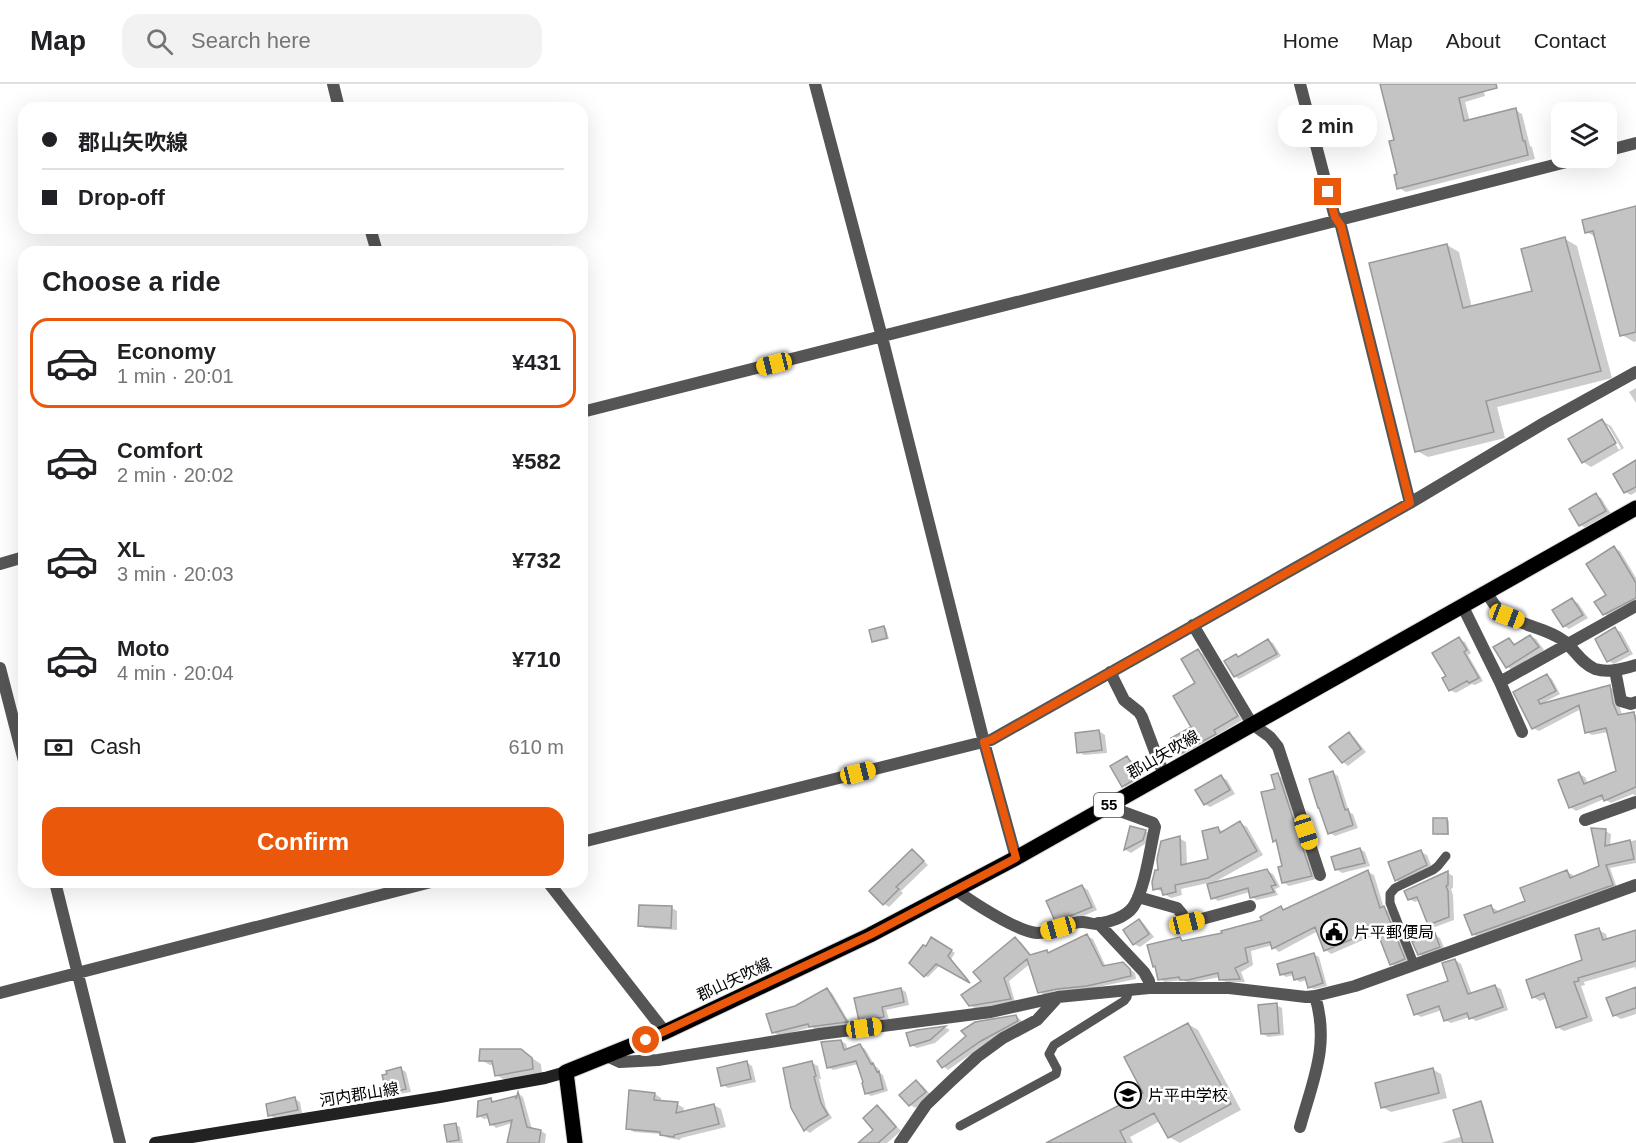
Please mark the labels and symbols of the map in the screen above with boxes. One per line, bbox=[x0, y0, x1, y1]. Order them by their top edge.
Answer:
callout: 2 min bbox=[1278, 105, 1378, 147]
route end bbox=[1314, 178, 1341, 205]
car bbox=[754, 351, 794, 377]
car bbox=[1487, 601, 1527, 631]
street label: 郡山矢吹線 bbox=[1124, 727, 1202, 782]
car bbox=[838, 760, 878, 786]
road number: 55 bbox=[1094, 793, 1124, 817]
car bbox=[1292, 812, 1320, 852]
car bbox=[1167, 910, 1207, 936]
car bbox=[1038, 914, 1078, 942]
public building icon: 片平郵便局 bbox=[1319, 917, 1349, 947]
place label: 片平郵便局 bbox=[1354, 924, 1434, 941]
street label: 郡山矢吹線 bbox=[694, 955, 774, 1004]
car bbox=[845, 1017, 883, 1039]
route start bbox=[632, 1026, 659, 1053]
street label: 河内郡山線 bbox=[318, 1080, 400, 1109]
school or university icon: 片平中学校 bbox=[1113, 1080, 1143, 1110]
place label: 片平中学校 bbox=[1148, 1087, 1228, 1104]

